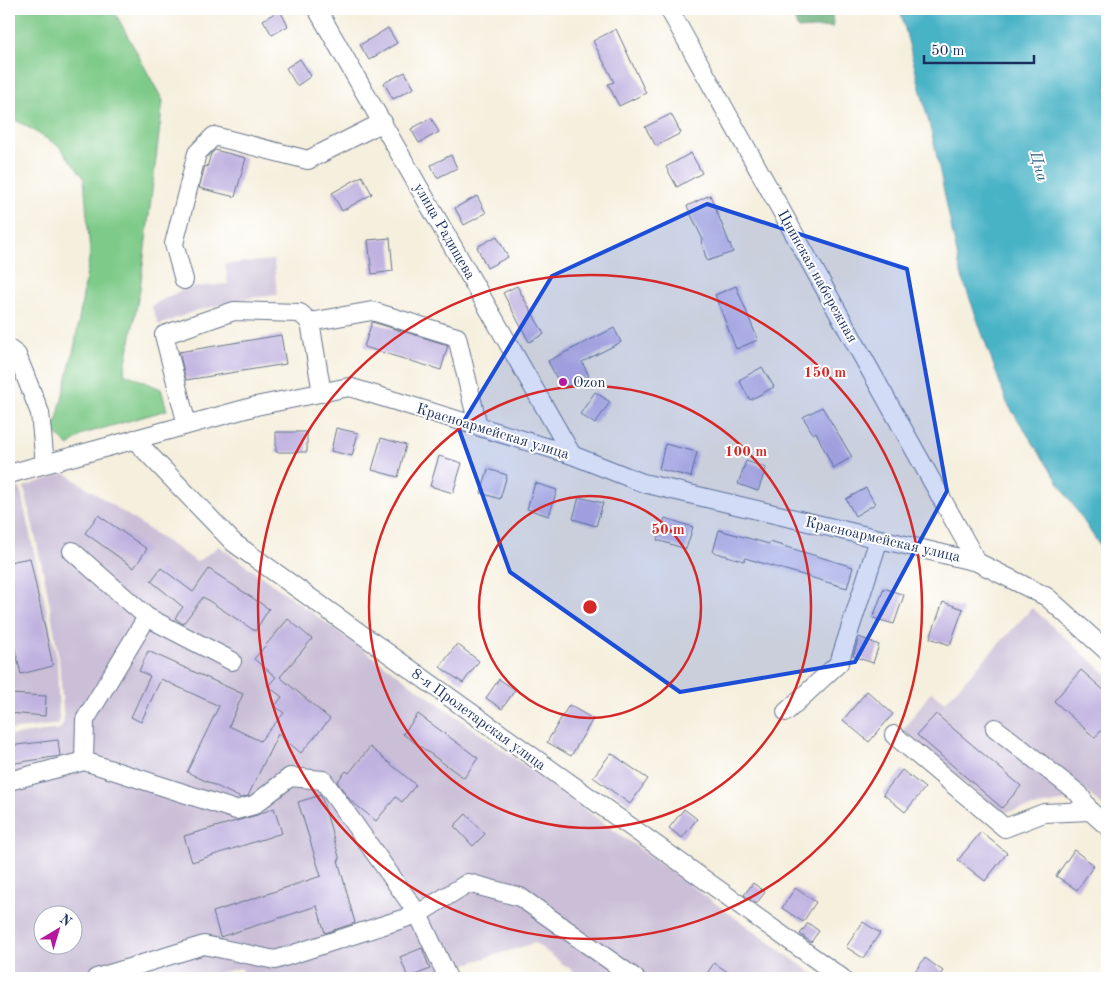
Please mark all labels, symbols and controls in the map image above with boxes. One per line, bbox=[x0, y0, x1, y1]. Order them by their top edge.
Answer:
scale bar bbox=[924, 32, 1034, 64]
text: 50 m bbox=[931, 44, 965, 59]
water label: Цна bbox=[1026, 149, 1050, 184]
street label: улица Радищева bbox=[410, 181, 478, 283]
street label: Цнинская набережная bbox=[774, 208, 859, 346]
text: 150 m bbox=[804, 366, 846, 381]
marker: Ozon bbox=[557, 376, 569, 388]
place label: Ozon bbox=[573, 376, 606, 391]
street label: Красноармейская улица bbox=[414, 402, 571, 463]
text: 100 m bbox=[725, 445, 767, 460]
street label: Красноармейская улица bbox=[804, 515, 962, 566]
text: 50 m bbox=[651, 523, 685, 538]
centre of rings bbox=[581, 598, 599, 616]
street label: 8-я Пролетарская улица bbox=[408, 667, 548, 774]
north arrow bbox=[32, 904, 82, 954]
text: N bbox=[57, 912, 74, 930]

